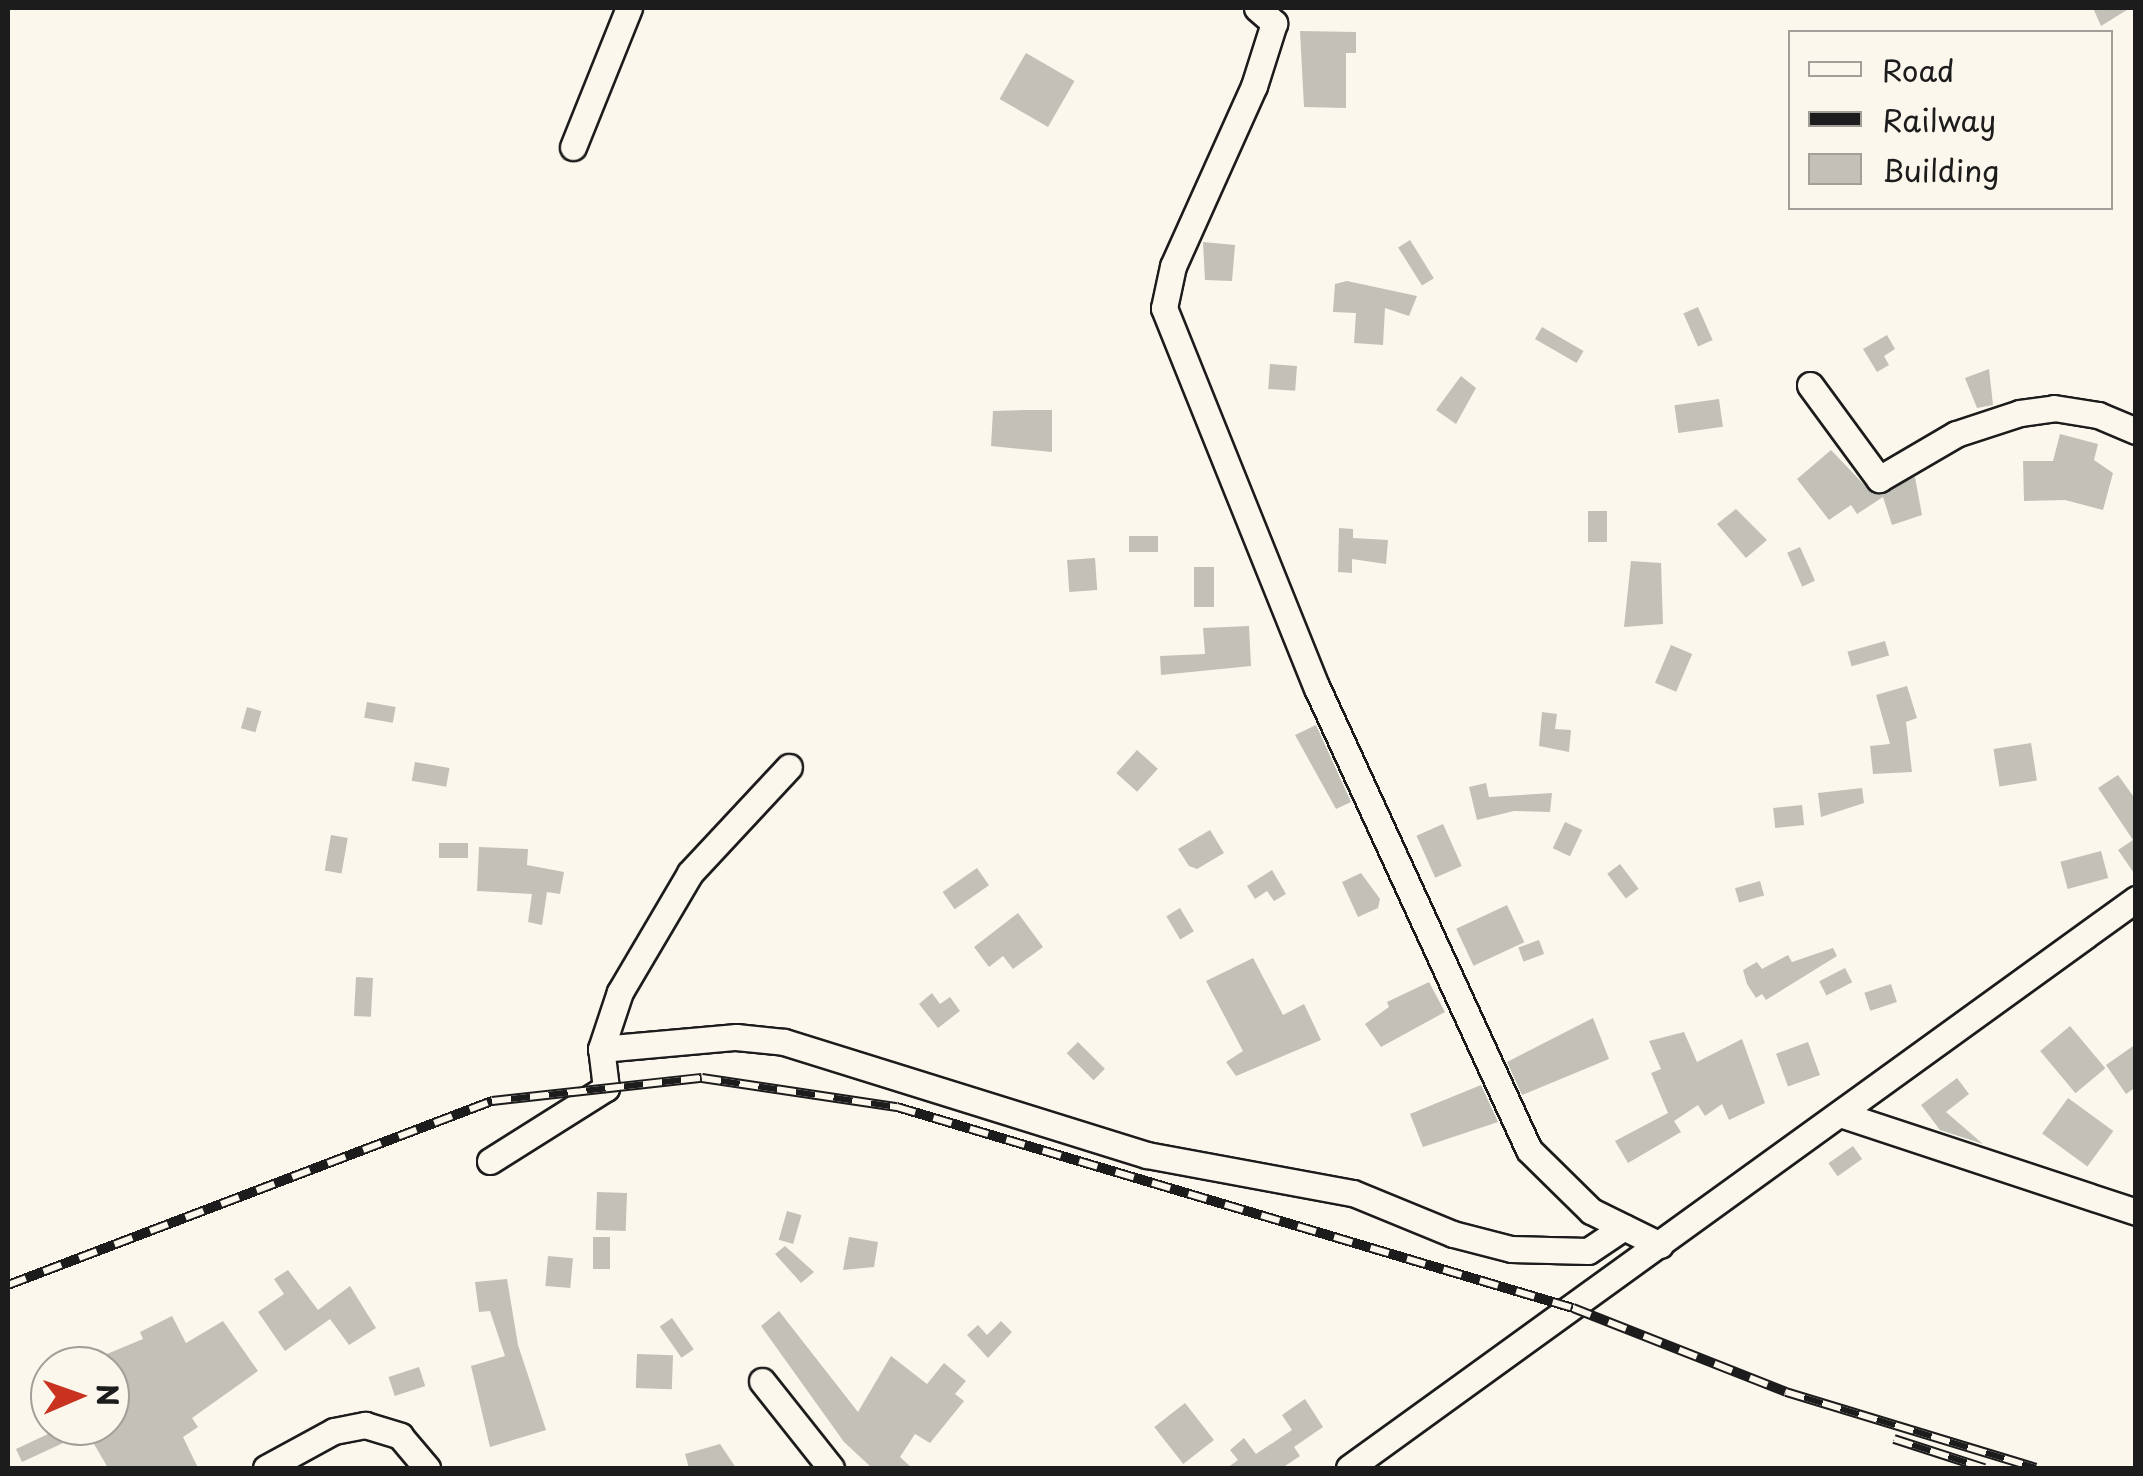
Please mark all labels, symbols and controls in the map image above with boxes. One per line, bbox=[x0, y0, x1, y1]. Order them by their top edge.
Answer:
legend bbox=[1788, 30, 2113, 210]
text: Road bbox=[1882, 47, 1955, 92]
text: Railway bbox=[1882, 97, 1996, 142]
text: Building bbox=[1882, 147, 1999, 192]
north arrow bbox=[30, 1346, 130, 1446]
text: N bbox=[87, 1383, 130, 1407]

